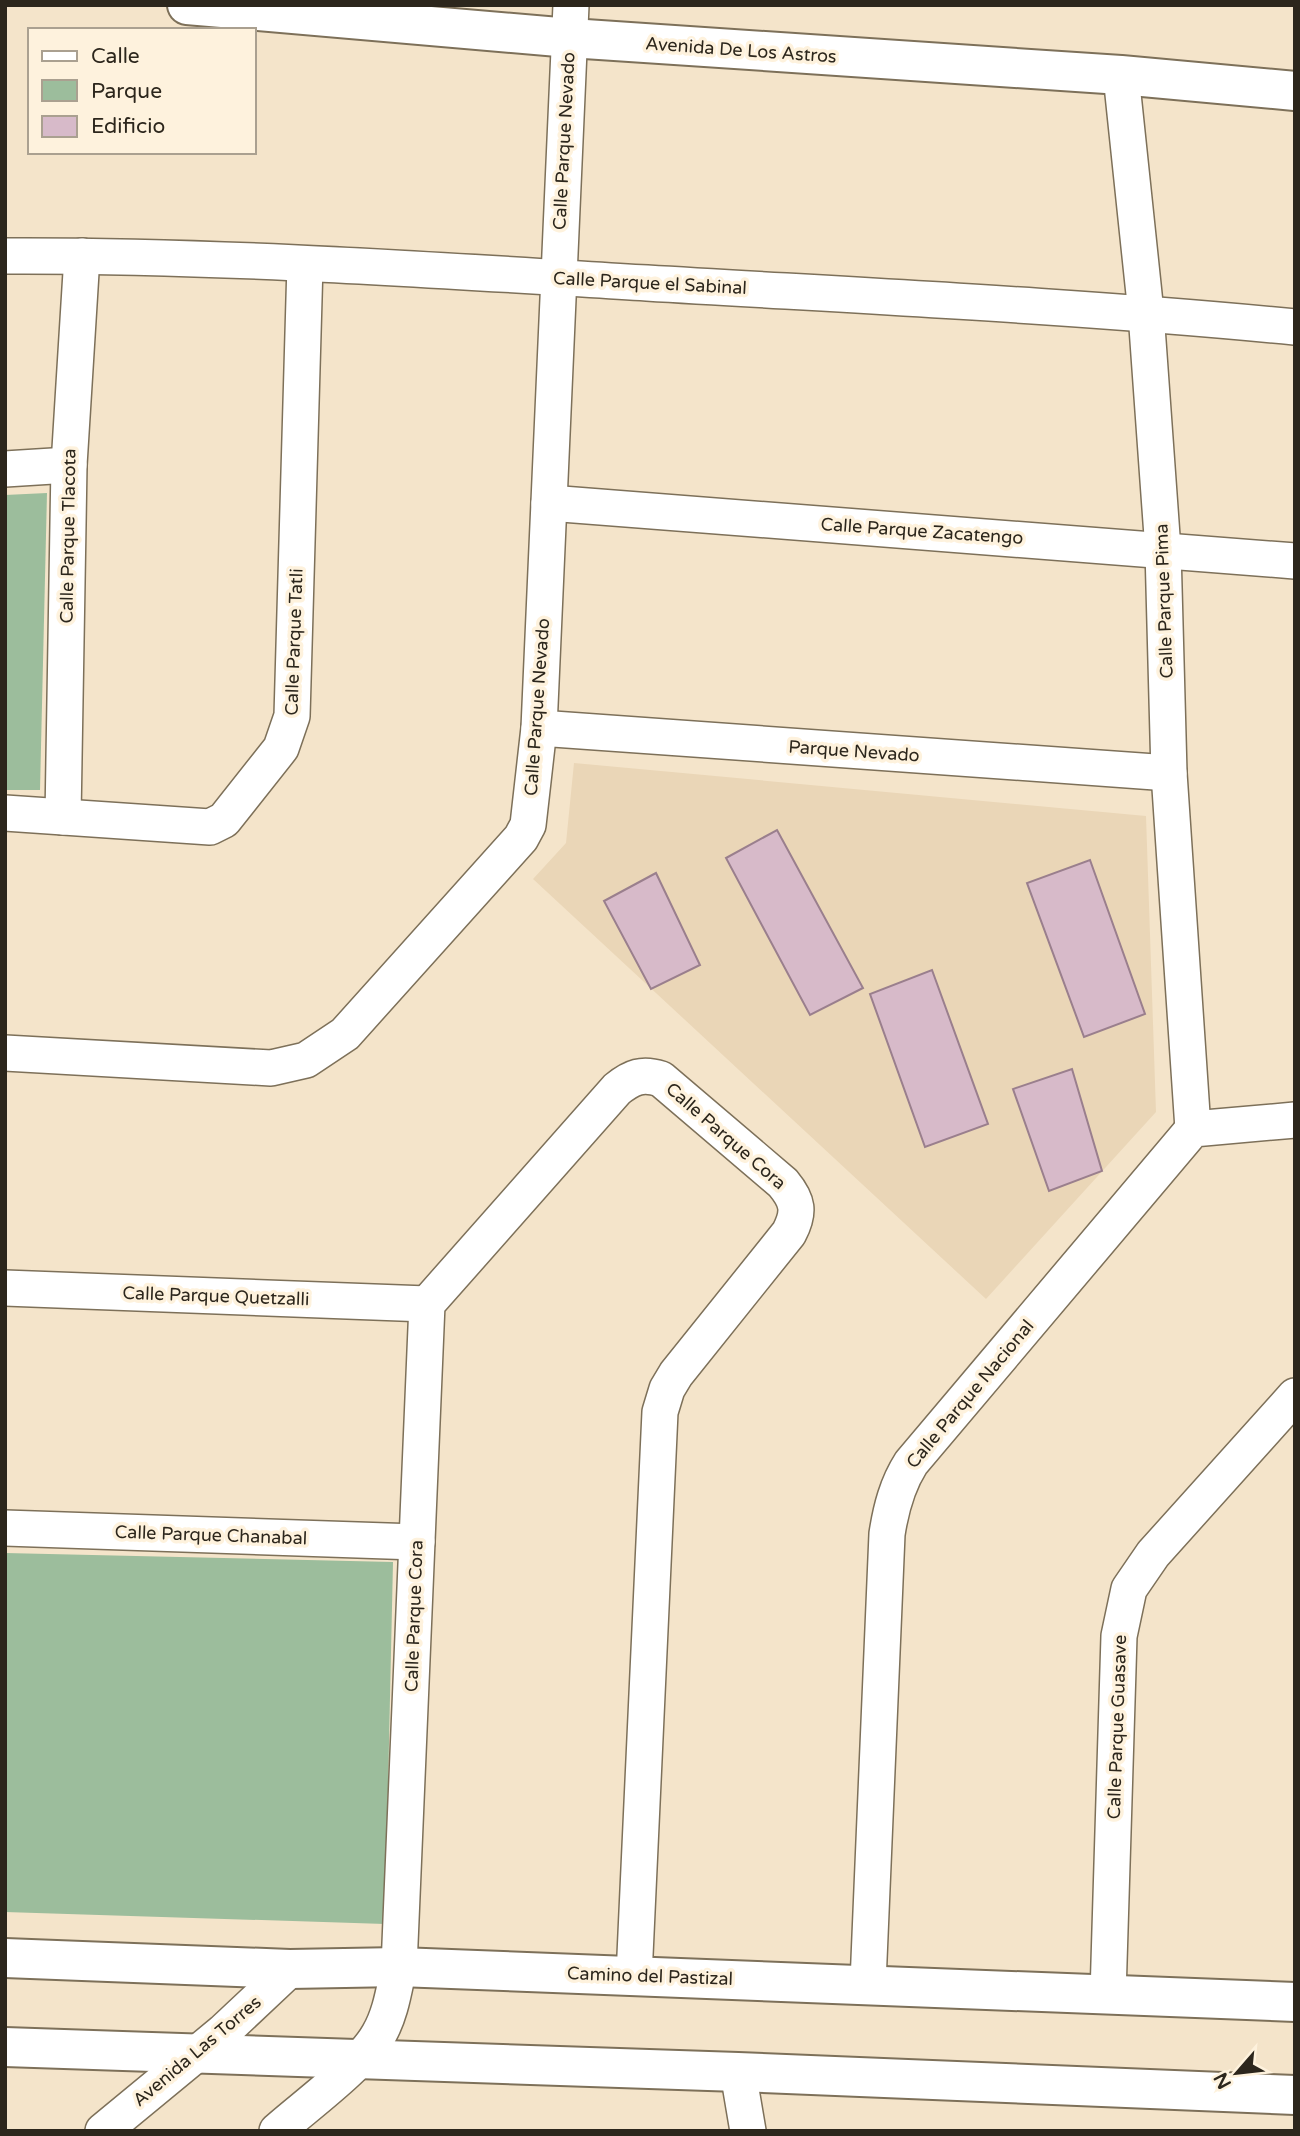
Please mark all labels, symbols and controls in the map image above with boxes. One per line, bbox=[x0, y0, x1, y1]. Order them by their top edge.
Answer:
legend bbox=[28, 28, 256, 154]
street label: Avenida De Los Astros bbox=[645, 32, 837, 68]
text: Calle bbox=[91, 44, 140, 69]
street label: Calle Parque Nevado bbox=[548, 51, 580, 231]
text: Parque bbox=[91, 79, 162, 104]
text: Edificio bbox=[91, 114, 165, 139]
street label: Calle Parque el Sabinal bbox=[553, 267, 747, 299]
street label: Calle Parque Tlacota bbox=[55, 448, 81, 624]
street label: Calle Parque Zacatengo bbox=[820, 513, 1024, 549]
street label: Calle Parque Pima bbox=[1150, 523, 1178, 679]
street label: Calle Parque Tatli bbox=[280, 568, 308, 716]
street label: Calle Parque Nevado bbox=[520, 617, 554, 797]
street label: Parque Nevado bbox=[788, 735, 921, 767]
street label: Calle Parque Cora bbox=[661, 1078, 791, 1194]
street label: Calle Parque Quetzalli bbox=[122, 1282, 310, 1310]
street label: Calle Parque Nacional bbox=[901, 1315, 1039, 1473]
street label: Calle Parque Chanabal bbox=[114, 1521, 308, 1549]
street label: Calle Parque Cora bbox=[400, 1540, 428, 1692]
street label: Calle Parque Guasave bbox=[1103, 1634, 1131, 1820]
street label: Camino del Pastizal bbox=[567, 1962, 733, 1990]
street label: Avenida Las Torres bbox=[128, 1991, 266, 2111]
north arrow bbox=[1202, 2038, 1272, 2108]
text: N bbox=[1210, 2069, 1236, 2092]

